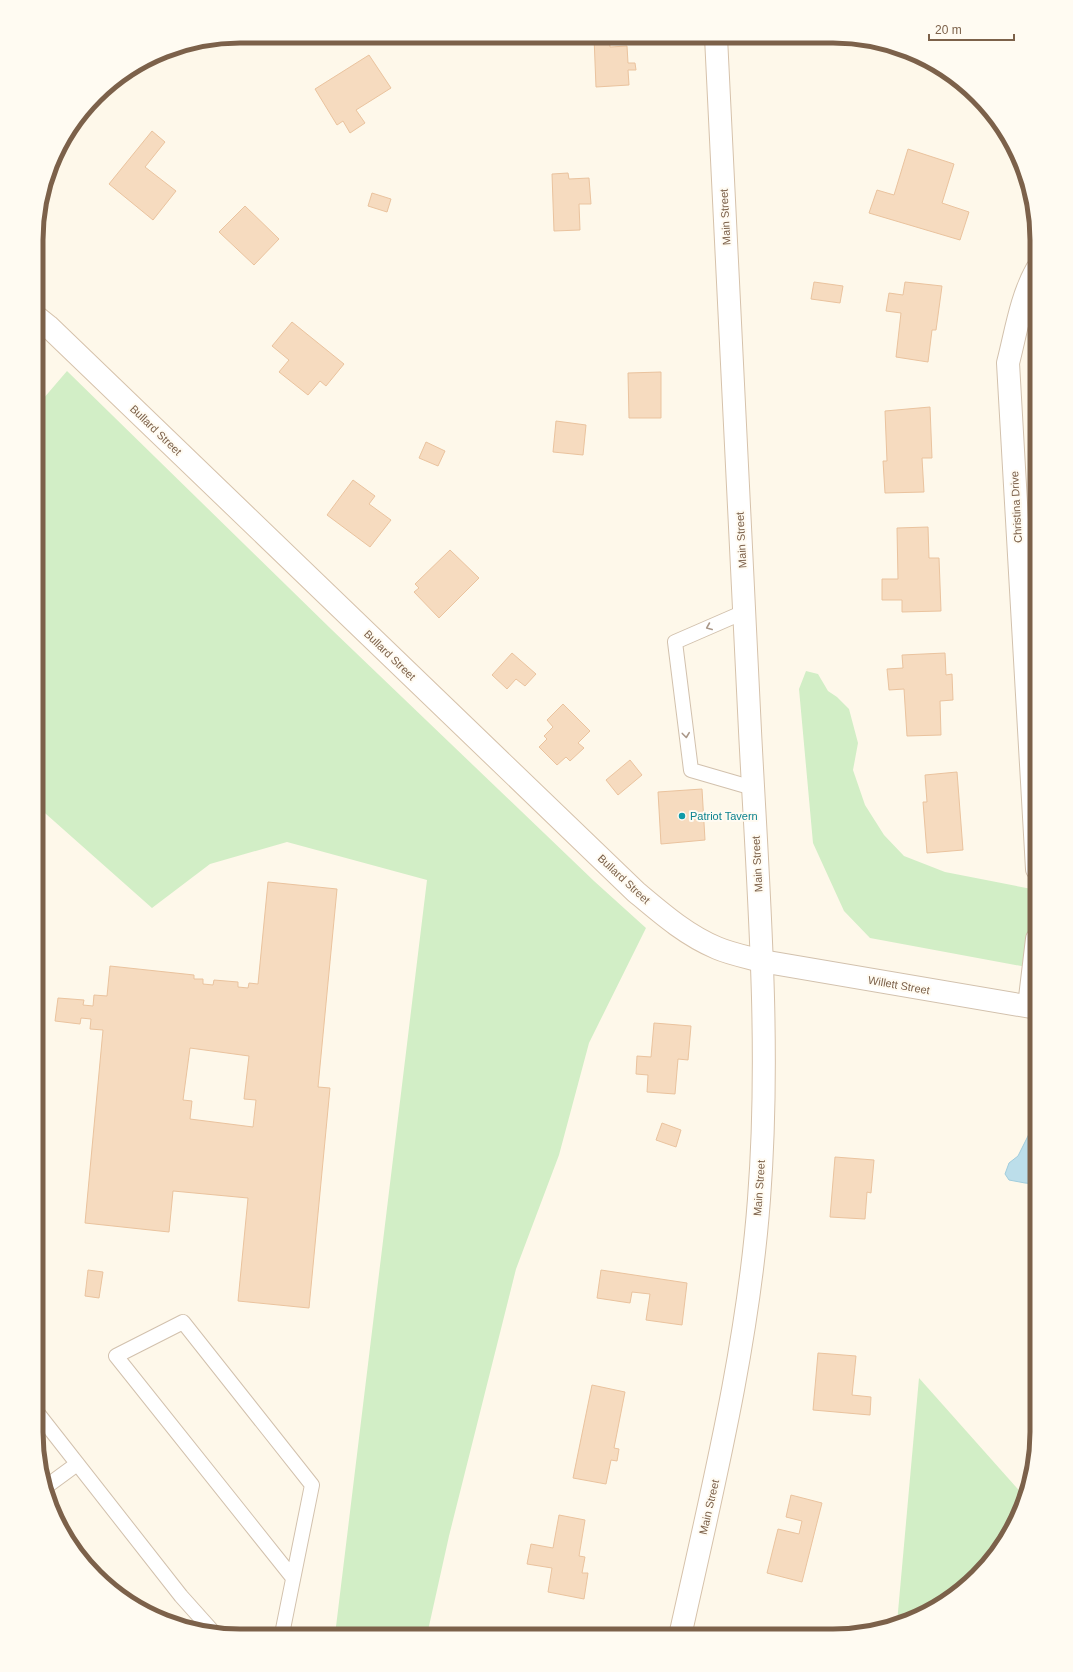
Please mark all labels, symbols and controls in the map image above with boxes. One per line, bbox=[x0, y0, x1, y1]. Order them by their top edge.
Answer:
scale bar bbox=[929, 16, 1014, 42]
text: 20 m bbox=[935, 23, 962, 37]
street label: Main Street bbox=[718, 189, 732, 245]
street label: Bullard Street bbox=[128, 403, 184, 457]
street label: Christina Drive bbox=[1008, 471, 1024, 543]
street label: Main Street bbox=[734, 512, 748, 568]
one-way arrow bbox=[705, 623, 712, 631]
street label: Bullard Street bbox=[362, 628, 418, 682]
one-way arrow bbox=[682, 732, 691, 738]
place label: Patriot Tavern bbox=[690, 810, 758, 822]
marker: Patriot Tavern bbox=[677, 811, 687, 821]
street label: Main Street bbox=[750, 836, 764, 892]
street label: Bullard Street bbox=[596, 852, 652, 906]
street label: Willett Street bbox=[867, 974, 931, 996]
street label: Main Street bbox=[751, 1160, 767, 1216]
street label: Main Street bbox=[697, 1478, 721, 1536]

